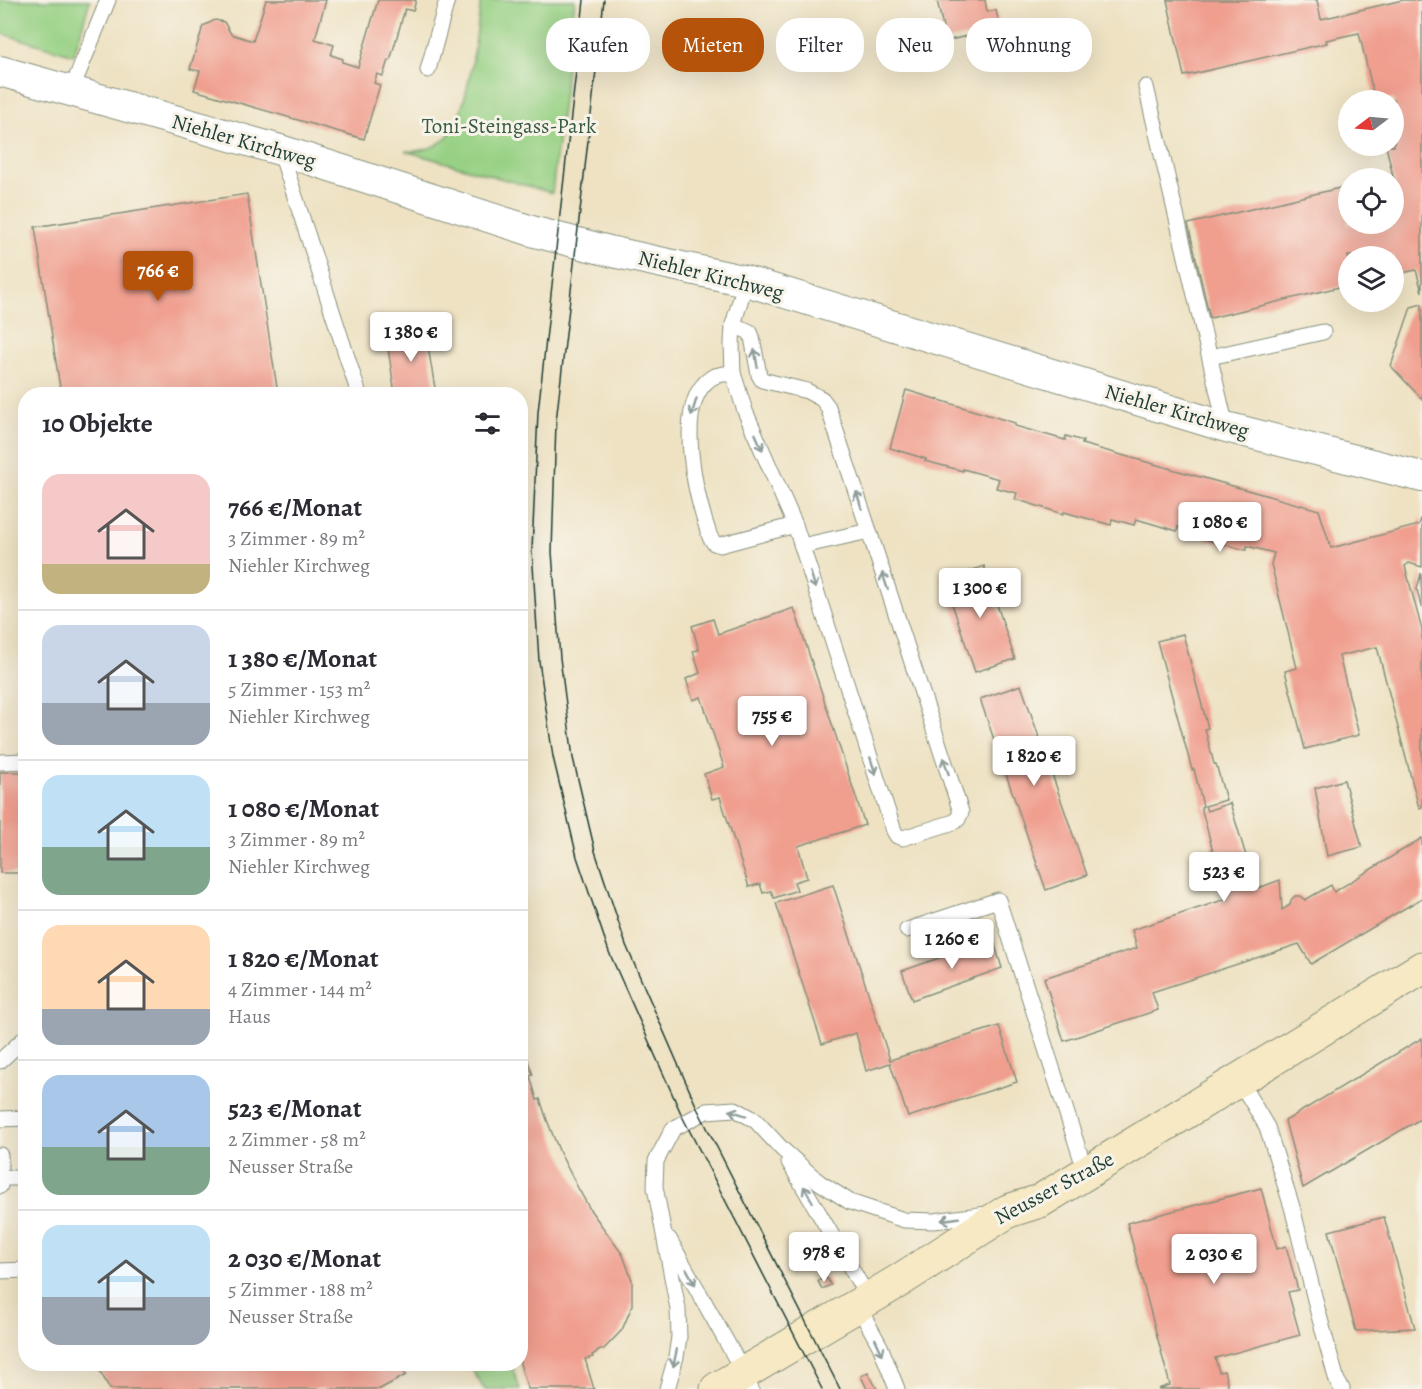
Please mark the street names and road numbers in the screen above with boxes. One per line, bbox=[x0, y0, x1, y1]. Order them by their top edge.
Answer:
street label: Niehler Kirchweg bbox=[169, 107, 320, 175]
street label: Niehler Kirchweg bbox=[635, 243, 787, 307]
street label: Niehler Kirchweg bbox=[1102, 377, 1253, 445]
street label: Neusser Straße bbox=[989, 1145, 1119, 1231]

